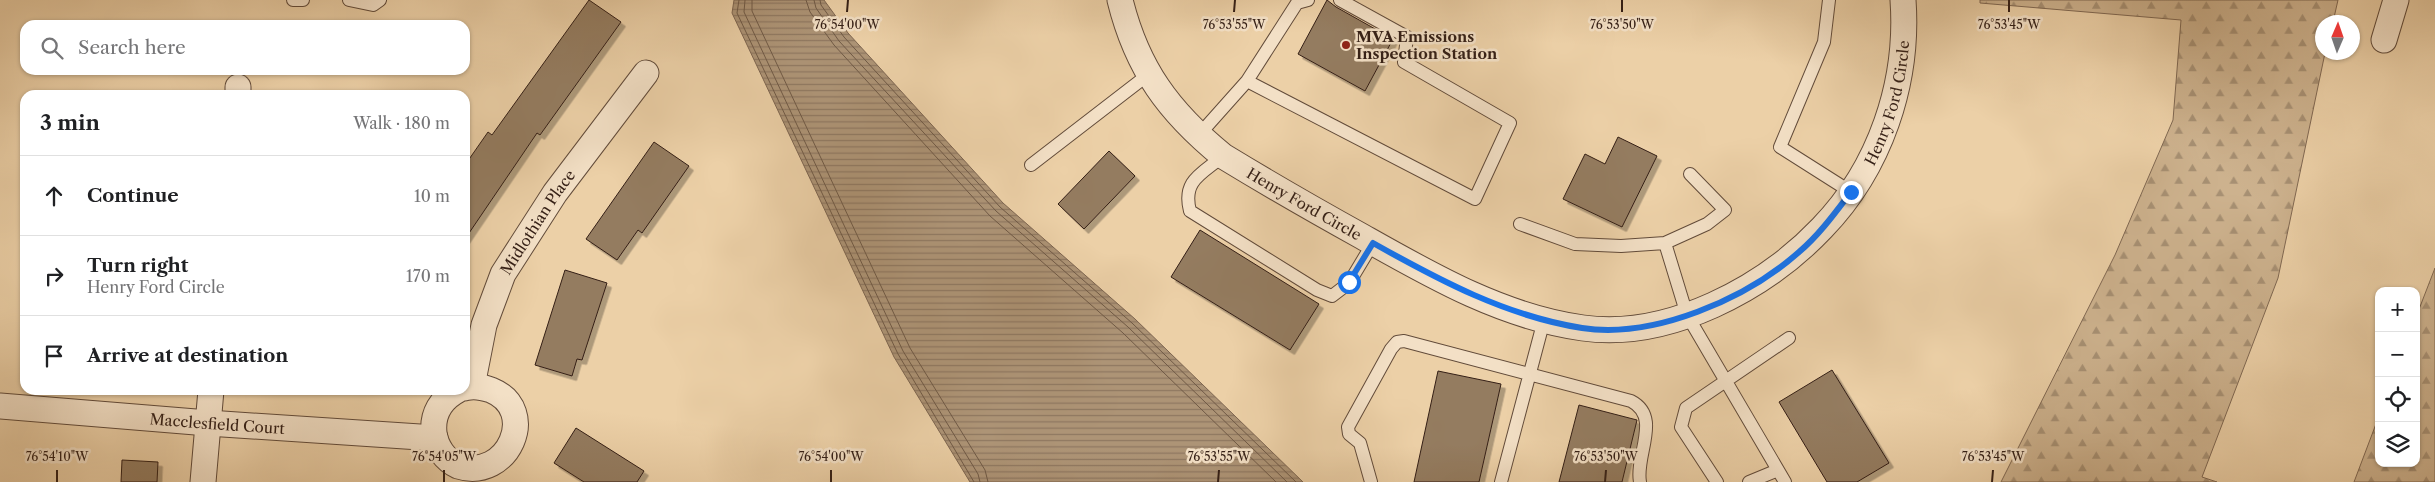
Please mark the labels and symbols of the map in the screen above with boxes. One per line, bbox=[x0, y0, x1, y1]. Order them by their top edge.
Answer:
north arrow bbox=[2315, 15, 2360, 60]
text: 76°54'00"W bbox=[814, 17, 880, 32]
text: 76°53'55"W bbox=[1203, 17, 1266, 32]
text: 76°53'50"W bbox=[1590, 17, 1655, 32]
text: 76°53'45"W bbox=[1978, 17, 2041, 32]
place label: MVA Emissions Inspection Station bbox=[1356, 27, 1498, 63]
marker: MVA Emissions Inspection Station bbox=[1340, 39, 1352, 51]
street label: Henry Ford Circle bbox=[1860, 40, 1913, 168]
street label: Henry Ford Circle bbox=[1244, 163, 1365, 244]
street label: Midlothian Place bbox=[496, 166, 579, 278]
route end bbox=[1840, 181, 1863, 204]
route start bbox=[1338, 271, 1361, 294]
street label: Macclesfield Court bbox=[149, 409, 286, 438]
text: 76°54'10"W bbox=[26, 449, 89, 464]
text: 76°54'05"W bbox=[412, 449, 477, 464]
text: 76°54'00"W bbox=[798, 449, 864, 464]
text: 76°53'55"W bbox=[1188, 449, 1251, 464]
text: 76°53'50"W bbox=[1574, 449, 1639, 464]
text: 76°53'45"W bbox=[1962, 449, 2025, 464]

